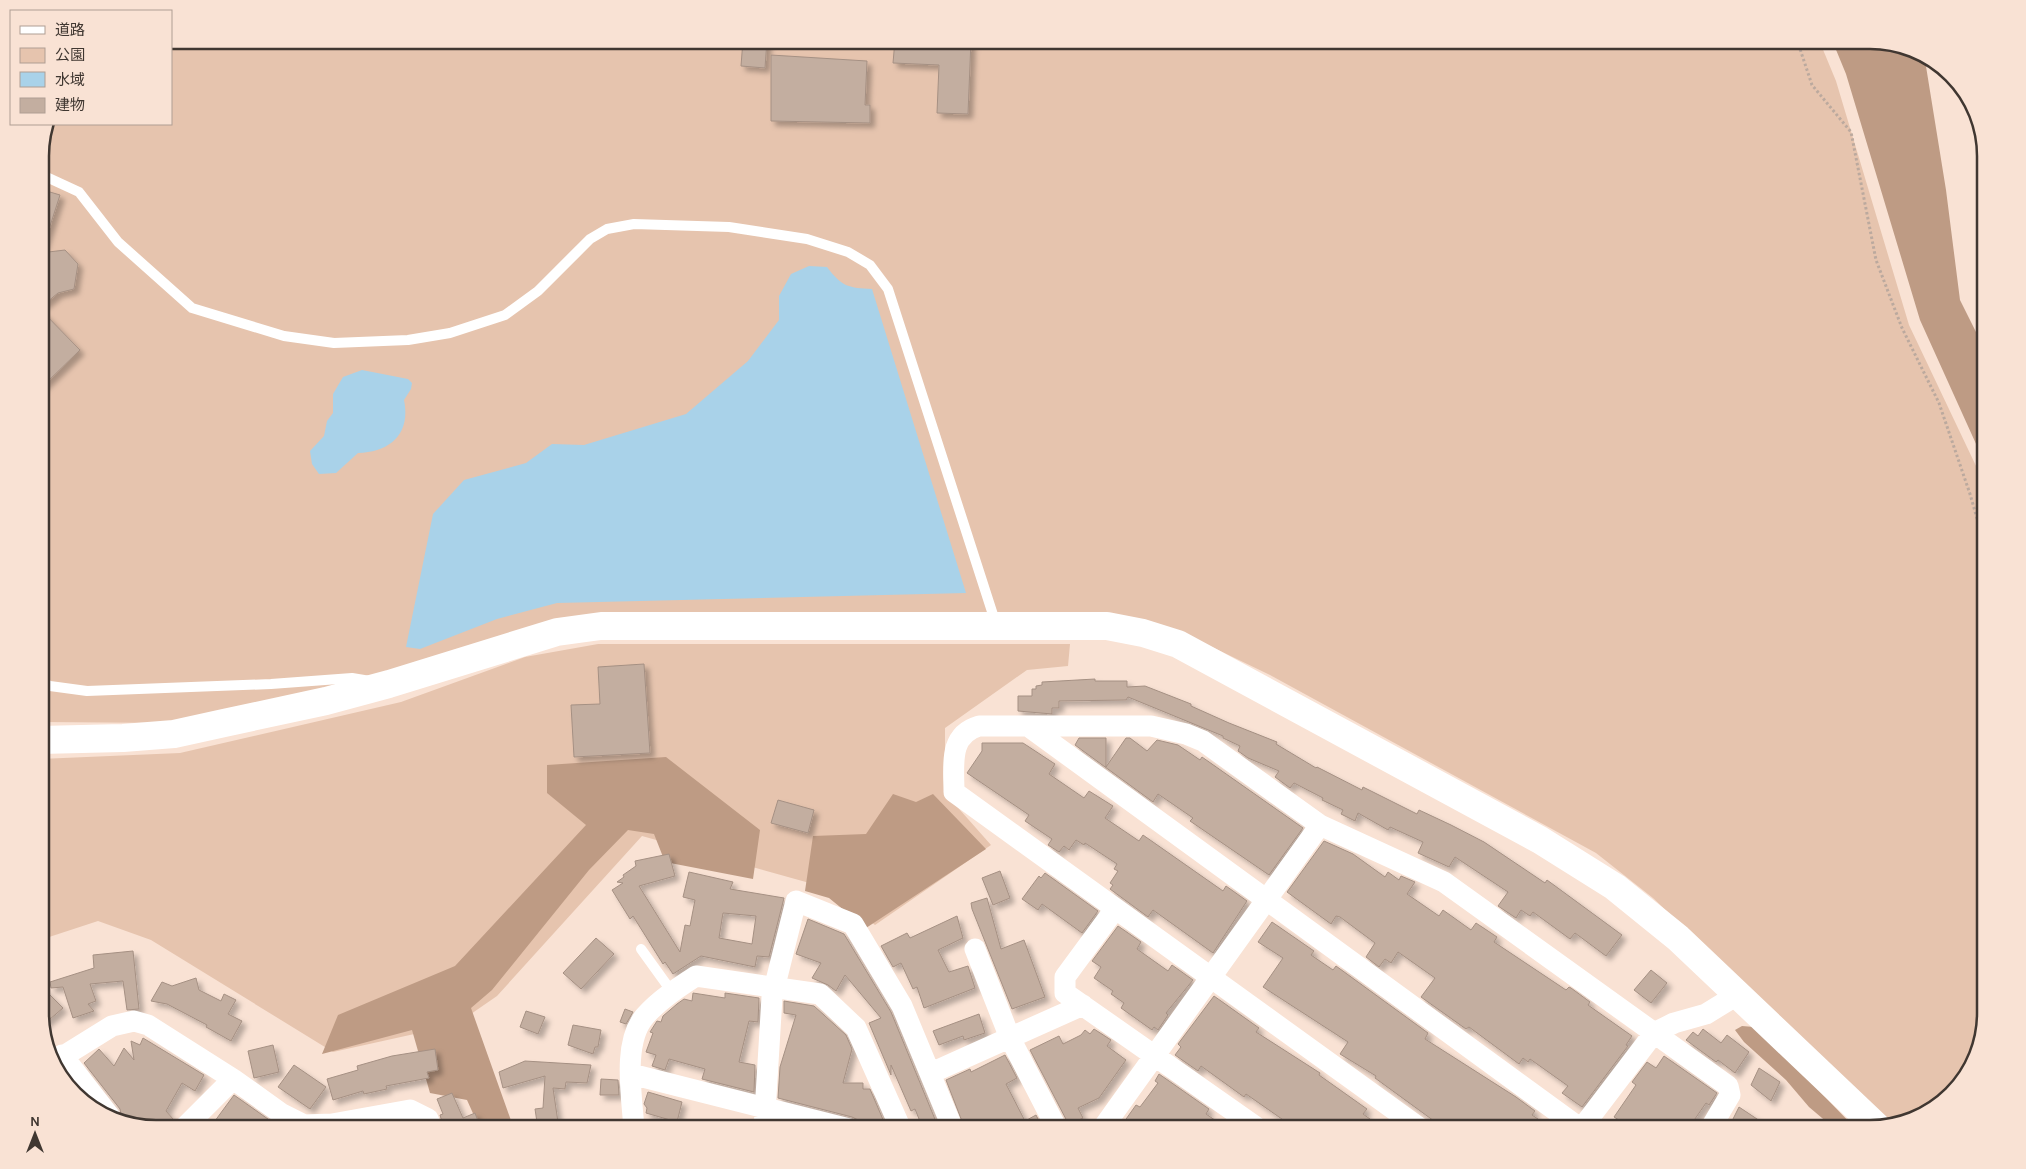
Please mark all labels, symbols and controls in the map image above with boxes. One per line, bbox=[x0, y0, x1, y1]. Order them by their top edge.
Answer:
legend bbox=[10, 10, 172, 125]
text: 道路 bbox=[55, 21, 85, 39]
text: 公園 bbox=[55, 46, 85, 64]
text: 水域 bbox=[55, 71, 85, 89]
text: 建物 bbox=[55, 96, 85, 114]
north arrow bbox=[10, 1109, 60, 1159]
text: N bbox=[30, 1113, 40, 1130]

